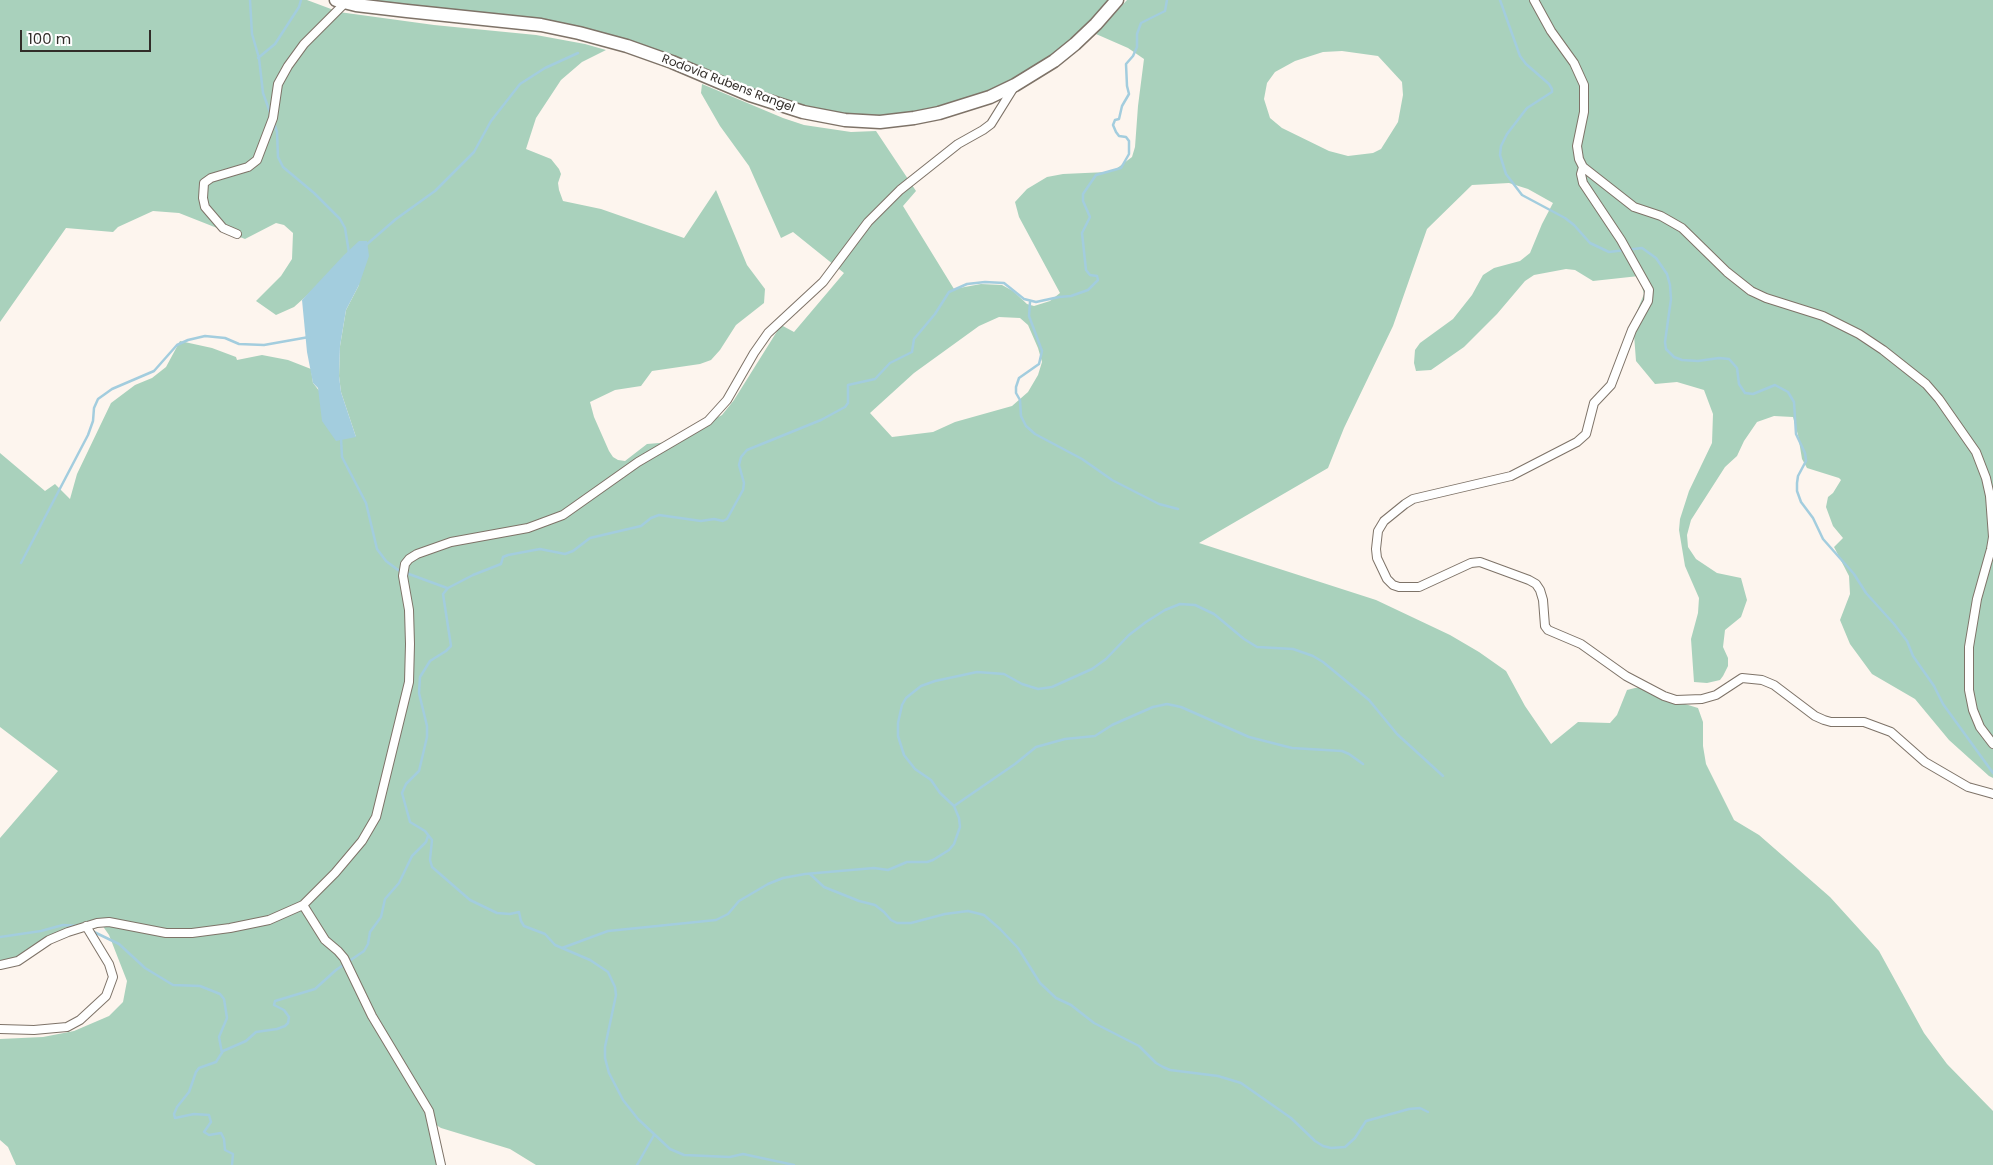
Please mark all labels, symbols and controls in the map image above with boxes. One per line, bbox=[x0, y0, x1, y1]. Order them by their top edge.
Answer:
scale bar bbox=[22, 20, 154, 52]
text: 100 m bbox=[28, 28, 71, 49]
street label: Rodovia Rubens Rangel bbox=[660, 52, 796, 116]

